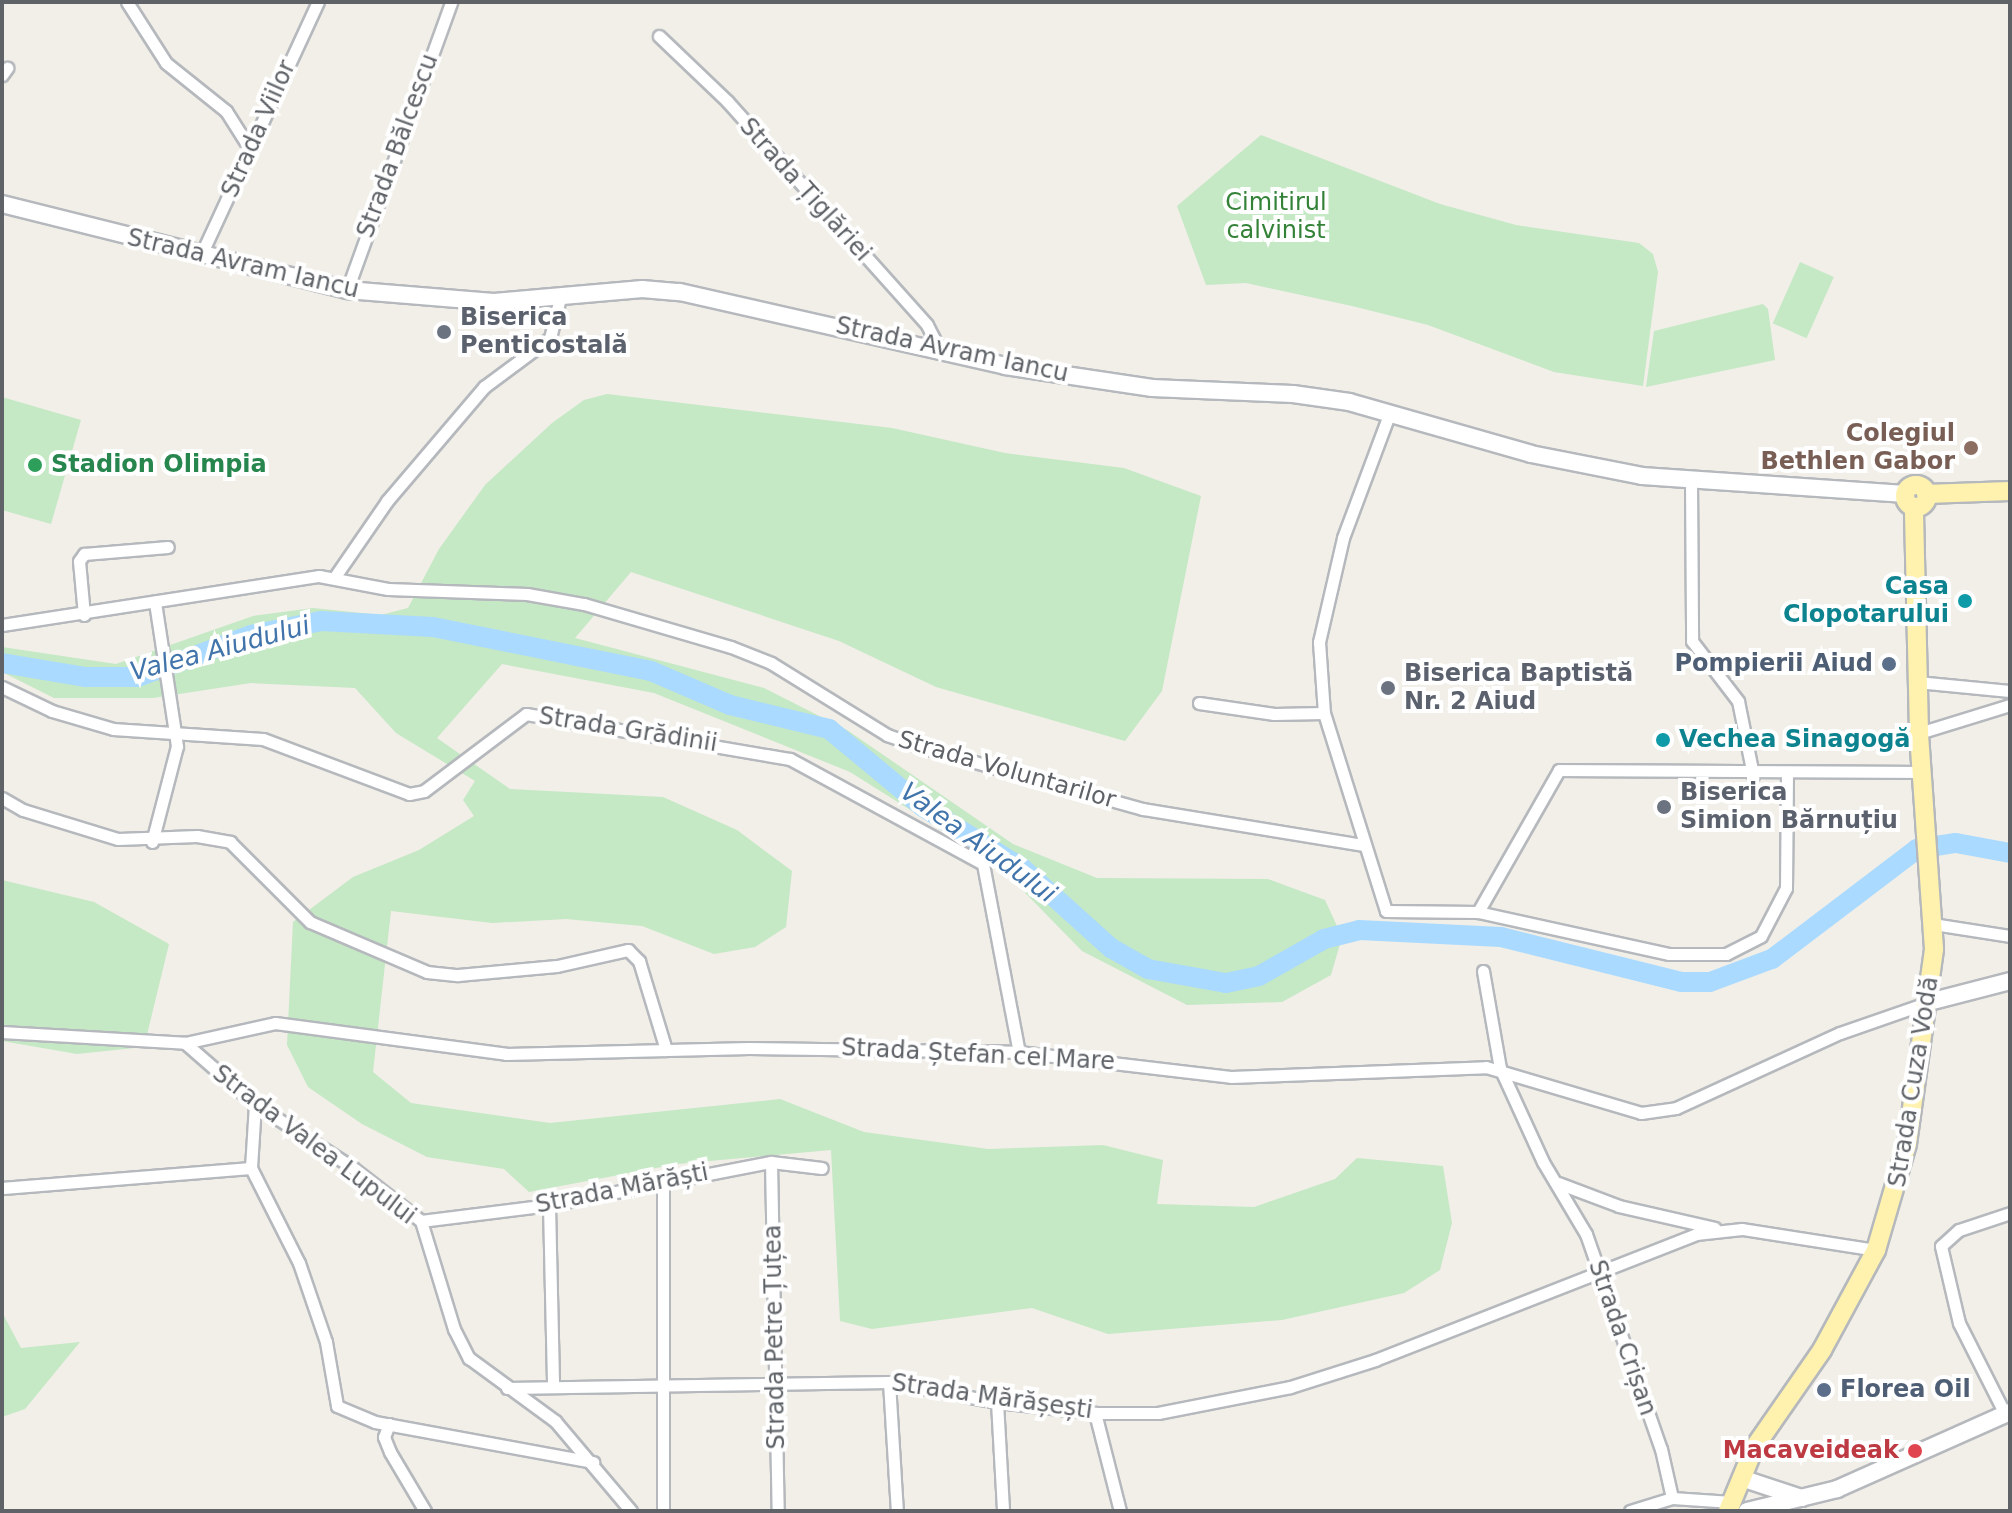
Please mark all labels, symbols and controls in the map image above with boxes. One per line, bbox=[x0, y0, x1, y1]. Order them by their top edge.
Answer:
street label: Strada Bălcescu bbox=[351, 50, 445, 242]
street label: Strada Viilor bbox=[216, 56, 302, 202]
street label: Strada Țiglăriei bbox=[733, 112, 877, 268]
park label: Cimitirul calvinist bbox=[1225, 189, 1327, 245]
street label: Strada Avram Iancu bbox=[124, 223, 362, 305]
place label: Biserica Penticostală bbox=[460, 304, 628, 360]
street label: Strada Avram Iancu bbox=[833, 311, 1071, 389]
marker: Biserica Penticostală bbox=[435, 323, 453, 341]
place label: Colegiul Bethlen Gabor bbox=[1761, 420, 1955, 476]
marker: Colegiul Bethlen Gabor bbox=[1962, 439, 1980, 457]
place label: Stadion Olimpia bbox=[51, 451, 267, 479]
marker: Stadion Olimpia bbox=[26, 456, 44, 474]
place label: Casa Clopotarului bbox=[1783, 573, 1949, 629]
marker: Casa Clopotarului bbox=[1956, 592, 1974, 610]
water label: Valea Aiudului bbox=[127, 610, 313, 688]
place label: Pompierii Aiud bbox=[1675, 650, 1873, 678]
marker: Pompierii Aiud bbox=[1880, 655, 1898, 673]
place label: Biserica Baptistă Nr. 2 Aiud bbox=[1404, 660, 1633, 716]
marker: Biserica Baptistă Nr. 2 Aiud bbox=[1379, 679, 1397, 697]
street label: Strada Grădinii bbox=[537, 702, 719, 758]
street label: Strada Voluntarilor bbox=[895, 725, 1119, 815]
place label: Vechea Sinagogă bbox=[1679, 726, 1911, 754]
marker: Vechea Sinagogă bbox=[1654, 731, 1672, 749]
water label: Valea Aiudului bbox=[894, 776, 1062, 910]
place label: Biserica Simion Bărnuțiu bbox=[1680, 779, 1898, 835]
marker: Biserica Simion Bărnuțiu bbox=[1655, 798, 1673, 816]
street label: Strada Cuza Vodă bbox=[1883, 975, 1945, 1189]
street label: Strada Ștefan cel Mare bbox=[840, 1033, 1116, 1077]
street label: Strada Valea Lupului bbox=[207, 1059, 421, 1231]
street label: Strada Mărăști bbox=[533, 1158, 711, 1220]
street label: Strada Petre Țuțea bbox=[759, 1224, 791, 1450]
street label: Strada Crișan bbox=[1582, 1256, 1662, 1420]
street label: Strada Mărășești bbox=[890, 1369, 1094, 1425]
place label: Florea Oil bbox=[1840, 1376, 1971, 1404]
marker: Florea Oil bbox=[1815, 1381, 1833, 1399]
place label: Macaveideak bbox=[1723, 1437, 1899, 1465]
marker: Macaveideak bbox=[1906, 1442, 1924, 1460]

